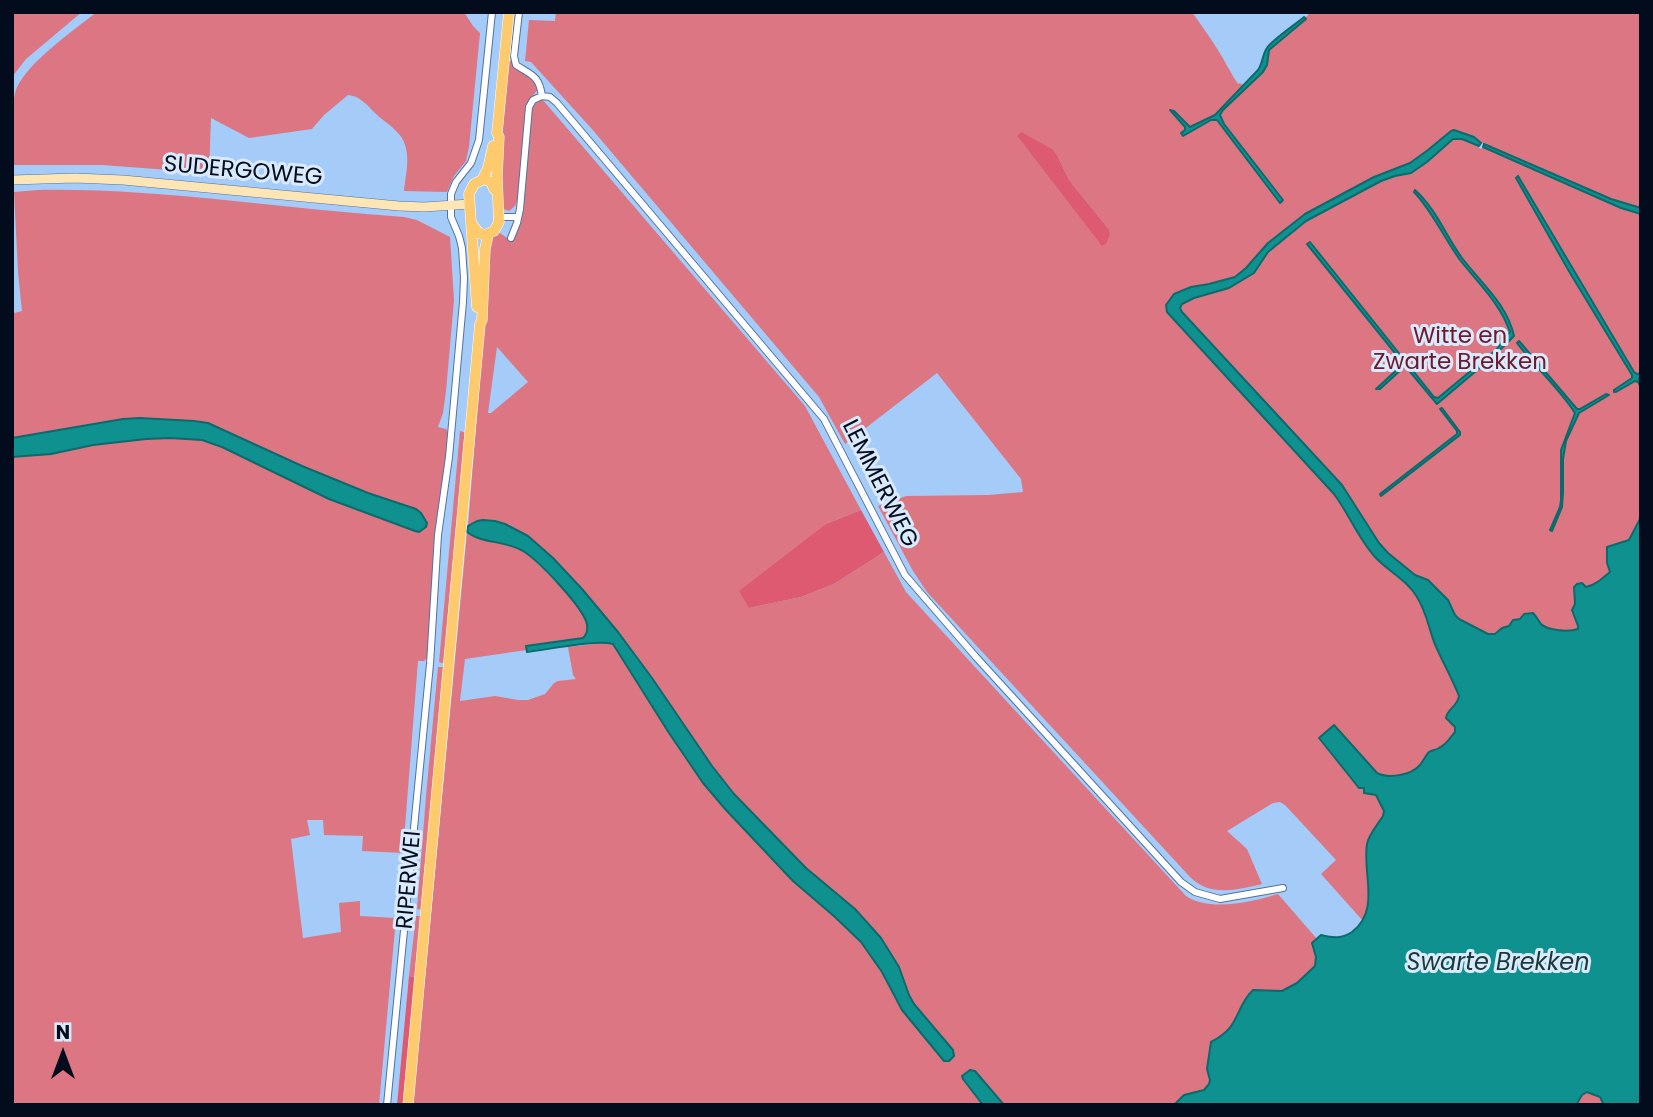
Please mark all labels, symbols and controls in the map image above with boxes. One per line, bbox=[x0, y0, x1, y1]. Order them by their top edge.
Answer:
street label: SUDERGOWEG bbox=[163, 151, 323, 193]
park label: Witte en Zwarte Brekken bbox=[1373, 323, 1547, 377]
street label: LEMMERWEG bbox=[835, 416, 923, 552]
street label: RIPERWEI bbox=[392, 830, 428, 930]
water label: Swarte Brekken bbox=[1406, 950, 1590, 978]
north arrow bbox=[28, 1019, 98, 1089]
text: N bbox=[56, 1019, 70, 1046]

